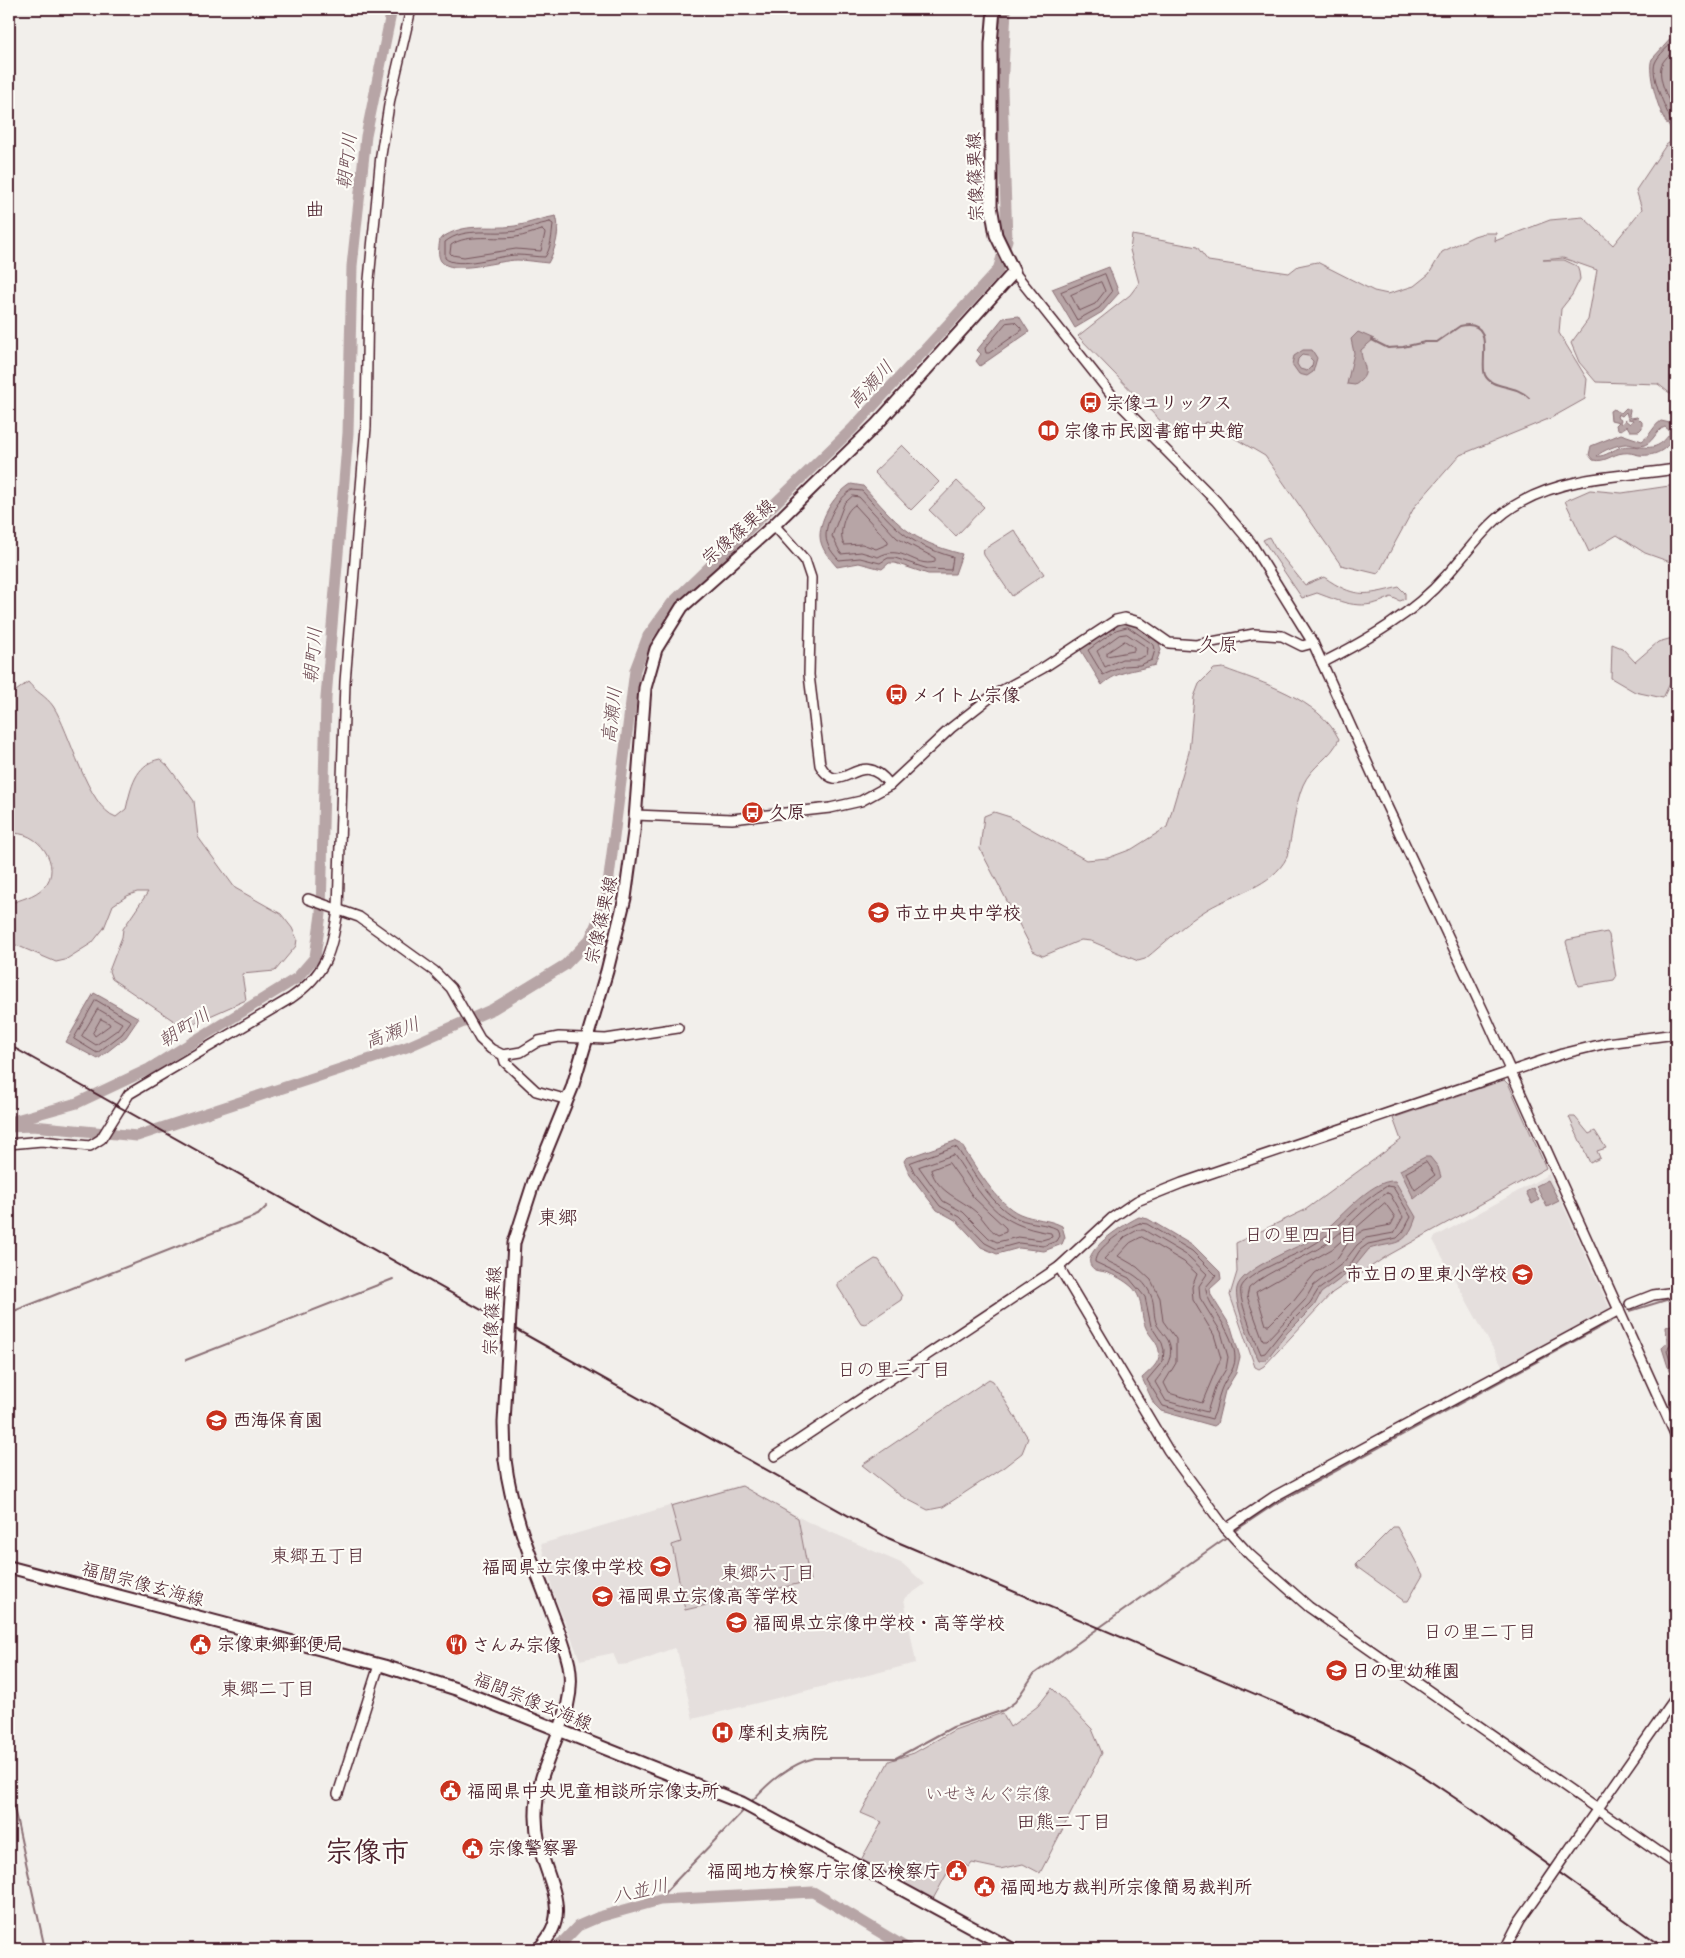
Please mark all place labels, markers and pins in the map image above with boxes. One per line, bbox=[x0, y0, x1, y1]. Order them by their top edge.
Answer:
bus stop icon: 宗像ユリックス bbox=[1078, 391, 1102, 415]
place label: 宗像ユリックス bbox=[1106, 391, 1232, 414]
library icon: 宗像市民図書館中央館 bbox=[1036, 419, 1060, 443]
place label: 宗像市民図書館中央館 bbox=[1064, 419, 1244, 442]
bus stop icon: メイトム宗像 bbox=[884, 683, 908, 707]
place label: メイトム宗像 bbox=[912, 683, 1020, 706]
bus stop icon: 久原 bbox=[741, 800, 765, 824]
place label: 久原 bbox=[769, 800, 805, 823]
school or university icon: 市立中央中学校 bbox=[867, 901, 891, 925]
place label: 市立中央中学校 bbox=[895, 901, 1021, 924]
place label: 市立日の里東小学校 bbox=[1345, 1262, 1507, 1285]
school or university icon: 市立日の里東小学校 bbox=[1511, 1262, 1535, 1286]
school or university icon: 西海保育園 bbox=[205, 1408, 229, 1432]
place label: 西海保育園 bbox=[233, 1408, 323, 1431]
place label: 福岡県立宗像中学校 bbox=[482, 1555, 644, 1578]
school or university icon: 福岡県立宗像中学校 bbox=[648, 1555, 672, 1579]
school or university icon: 福岡県立宗像高等学校 bbox=[590, 1584, 614, 1608]
place label: 福岡県立宗像高等学校 bbox=[618, 1584, 798, 1607]
school or university icon: 福岡県立宗像中学校・高等学校 bbox=[725, 1611, 749, 1635]
place label: 福岡県立宗像中学校・高等学校 bbox=[753, 1611, 1005, 1634]
public building icon: 宗像東郷郵便局 bbox=[189, 1632, 213, 1656]
place label: 宗像東郷郵便局 bbox=[217, 1632, 343, 1655]
restaurant icon: さんみ宗像 bbox=[444, 1633, 468, 1657]
place label: さんみ宗像 bbox=[472, 1633, 562, 1656]
school or university icon: 日の里幼稚園 bbox=[1324, 1659, 1348, 1683]
place label: 日の里幼稚園 bbox=[1352, 1659, 1460, 1682]
hospital icon: 摩利支病院 bbox=[710, 1721, 734, 1745]
place label: 摩利支病院 bbox=[738, 1721, 828, 1744]
public building icon: 福岡県中央児童相談所宗像支所 bbox=[439, 1779, 463, 1803]
place label: 福岡県中央児童相談所宗像支所 bbox=[467, 1779, 719, 1802]
public building icon: 宗像警察署 bbox=[460, 1836, 484, 1860]
place label: 宗像警察署 bbox=[488, 1836, 578, 1859]
place label: 福岡地方検察庁宗像区検察庁 bbox=[707, 1859, 941, 1882]
public building icon: 福岡地方検察庁宗像区検察庁 bbox=[945, 1859, 969, 1883]
public building icon: 福岡地方裁判所宗像簡易裁判所 bbox=[972, 1875, 996, 1899]
place label: 福岡地方裁判所宗像簡易裁判所 bbox=[1000, 1875, 1252, 1898]

